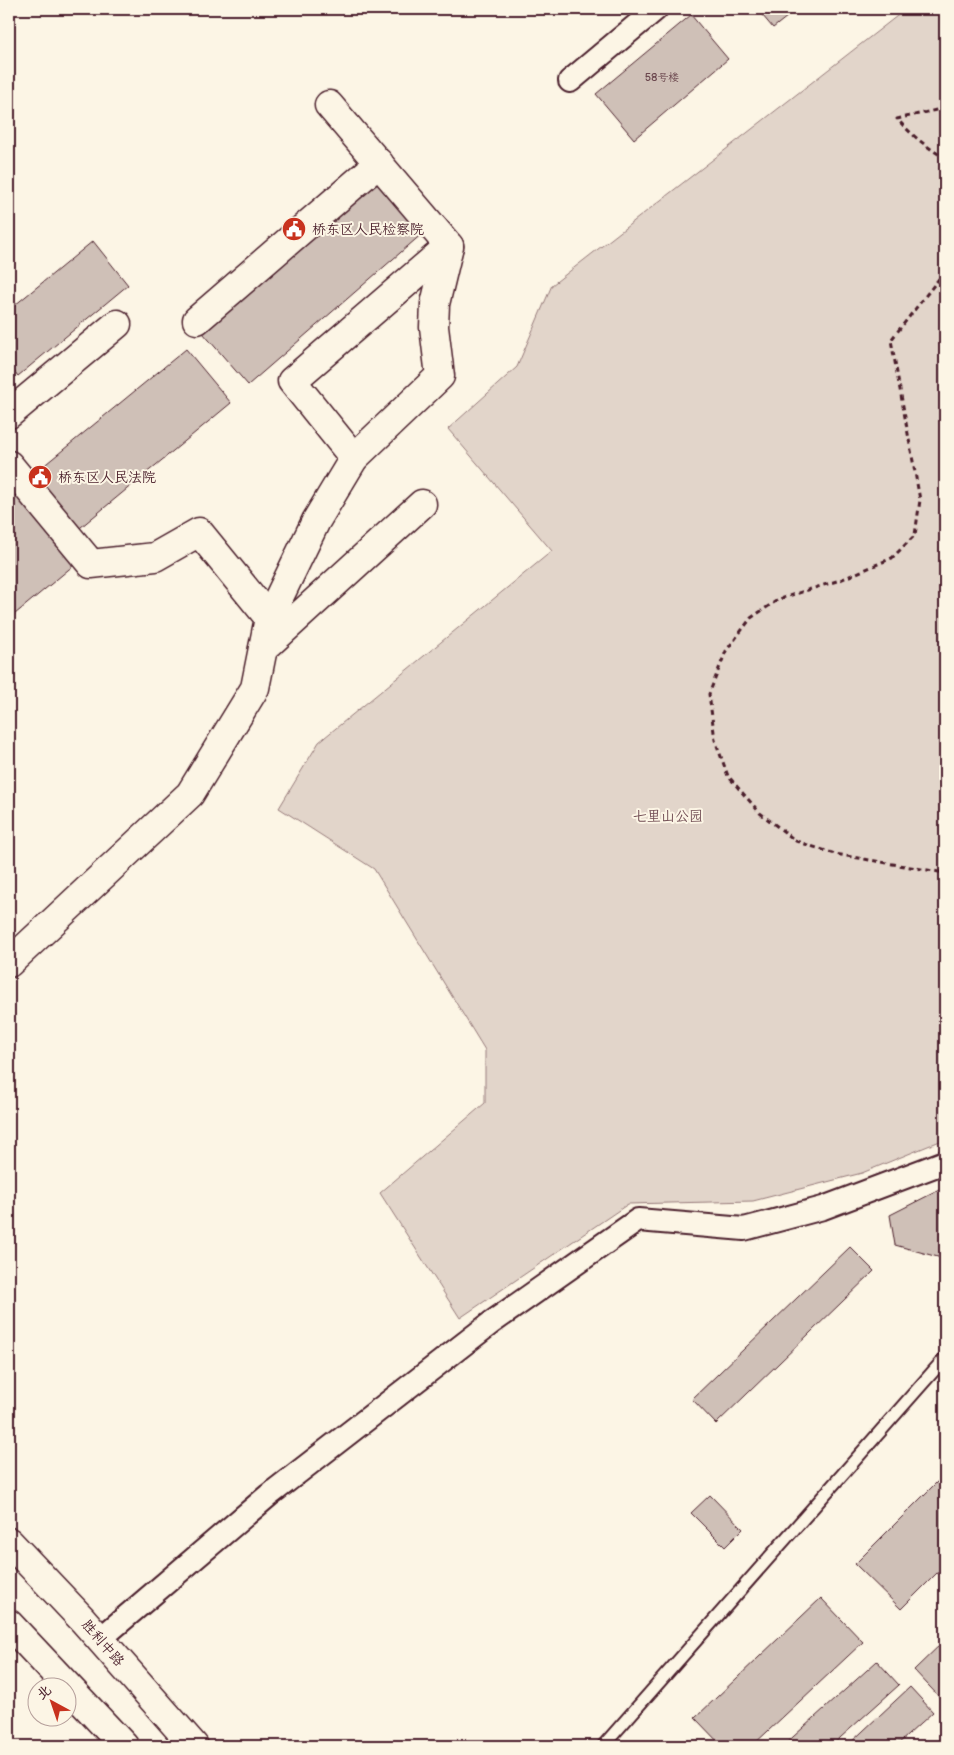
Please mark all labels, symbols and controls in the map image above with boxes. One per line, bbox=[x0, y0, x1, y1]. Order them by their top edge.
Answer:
house number: 58号楼 bbox=[645, 71, 679, 84]
public building icon: 桥东区人民检察院 bbox=[281, 216, 307, 242]
place label: 桥东区人民检察院 bbox=[312, 221, 424, 238]
public building icon: 桥东区人民法院 bbox=[27, 464, 53, 490]
place label: 桥东区人民法院 bbox=[58, 469, 156, 486]
park label: 七里山公园 bbox=[633, 808, 703, 825]
street label: 胜利中路 bbox=[78, 1616, 128, 1670]
north arrow bbox=[28, 1678, 78, 1728]
text: 北 bbox=[33, 1681, 55, 1703]

